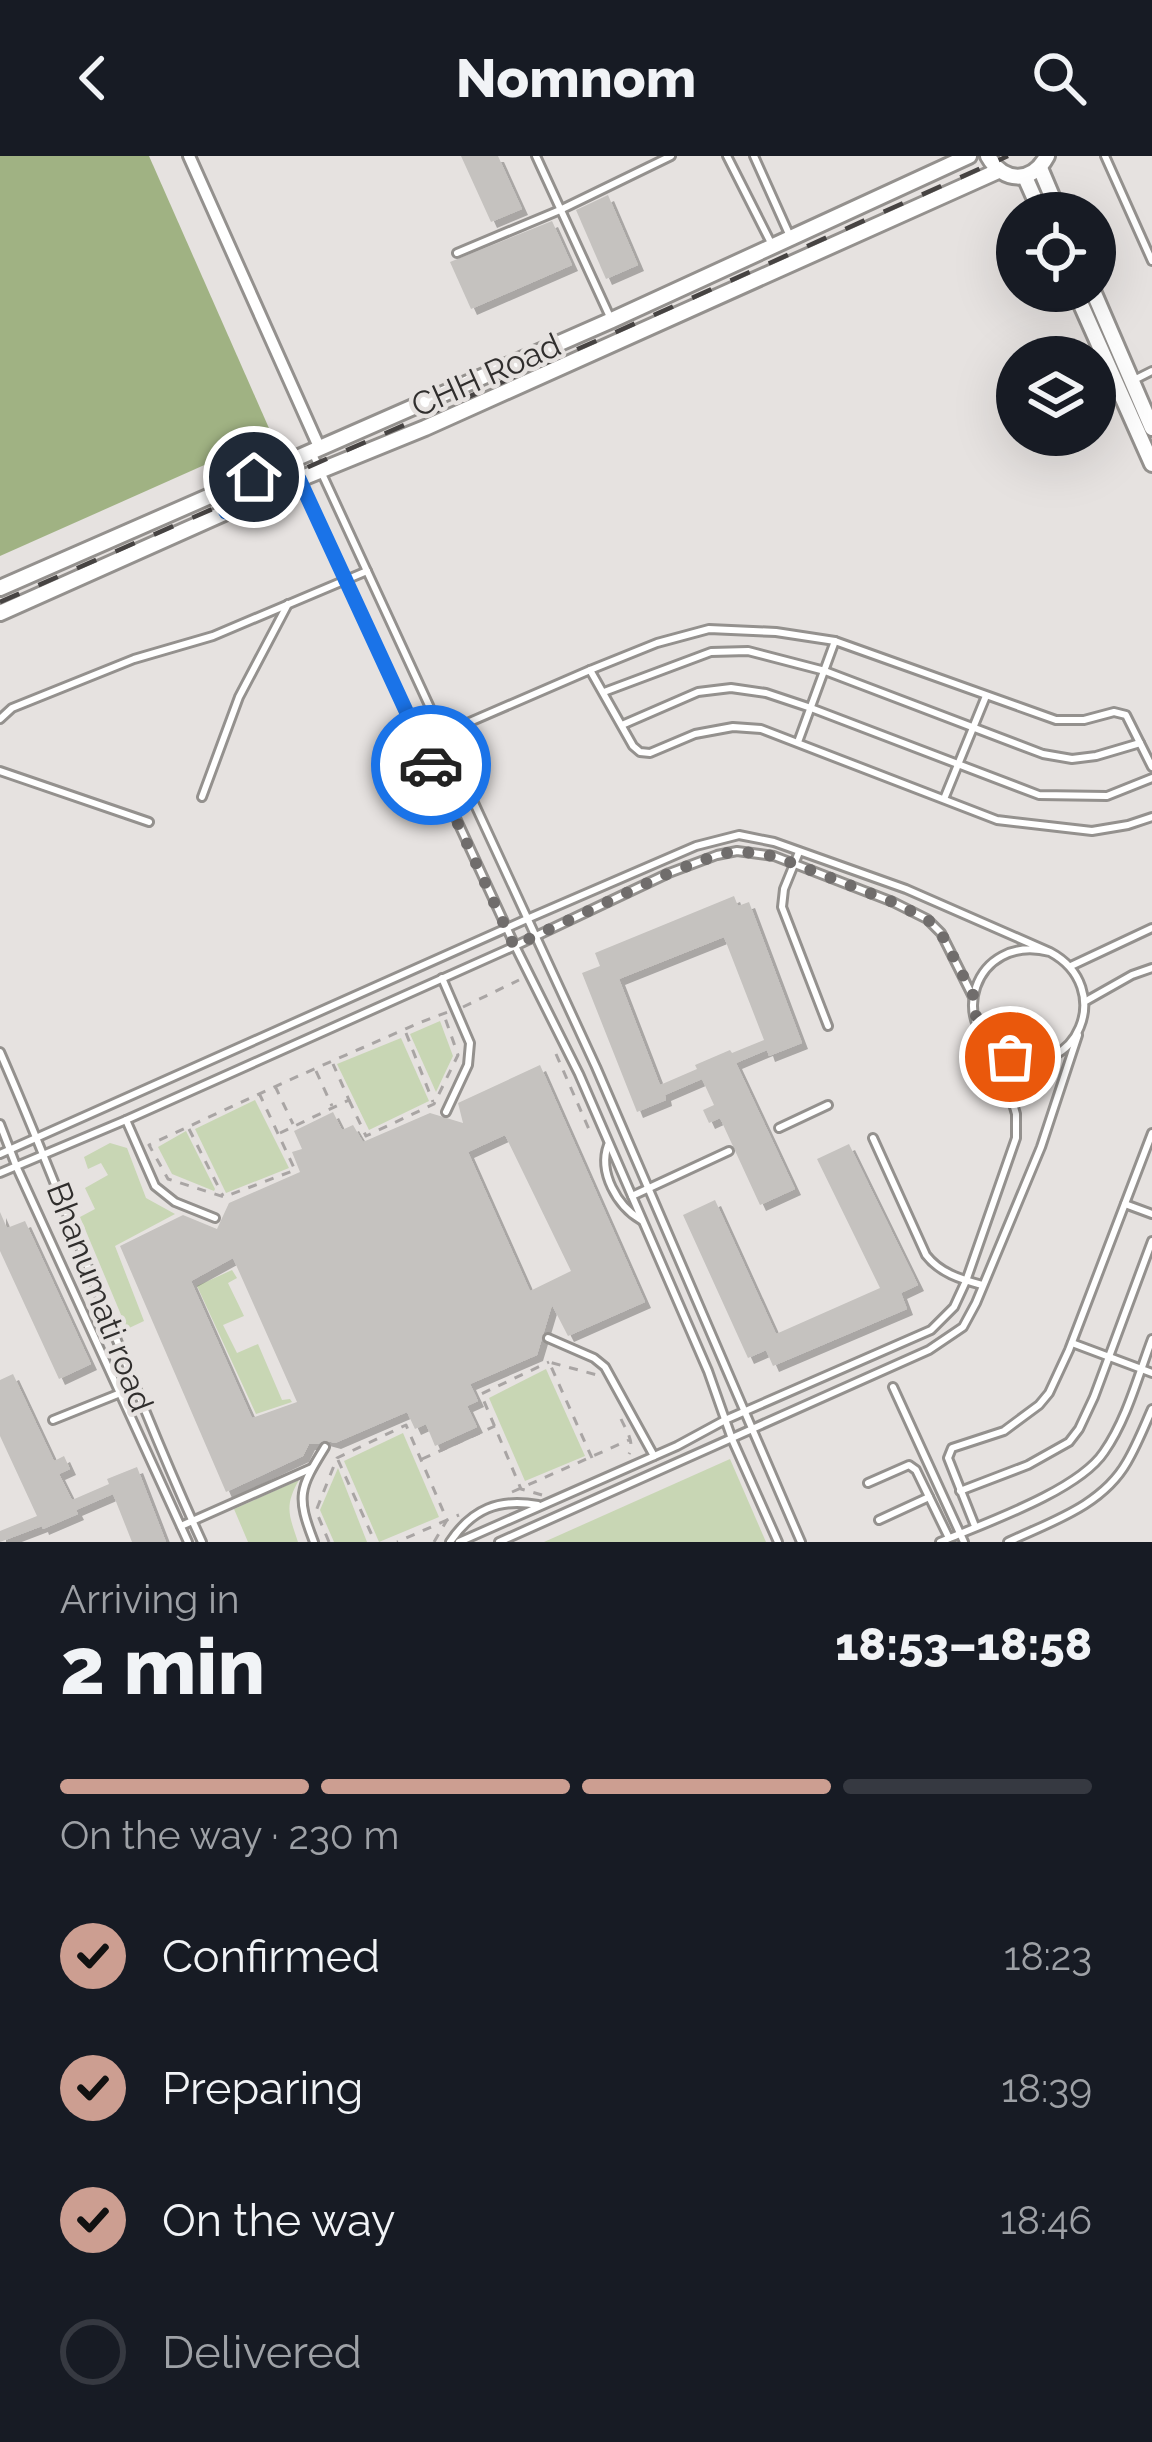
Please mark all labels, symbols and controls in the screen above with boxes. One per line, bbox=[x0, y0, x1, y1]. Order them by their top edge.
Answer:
icon: back bbox=[60, 45, 126, 111]
icon: search bbox=[1026, 45, 1092, 111]
text: Nomnom bbox=[456, 46, 696, 110]
map controls bbox=[996, 192, 1116, 456]
button: locate bbox=[996, 192, 1116, 312]
street label: CHH Road bbox=[405, 325, 567, 425]
button: layers bbox=[996, 336, 1116, 456]
pin bbox=[203, 426, 305, 528]
icon: home bbox=[221, 444, 287, 510]
courier bbox=[371, 705, 491, 825]
icon: car bbox=[398, 732, 464, 798]
pin bbox=[959, 1006, 1061, 1108]
icon: bag bbox=[977, 1024, 1043, 1090]
street label: Bhanumati road bbox=[38, 1177, 162, 1417]
text: Arriving in bbox=[60, 1576, 240, 1622]
text: 18:53–18:58 bbox=[835, 1618, 1092, 1671]
text: 2 min bbox=[60, 1621, 265, 1712]
text: On the way · 230 m bbox=[60, 1812, 399, 1858]
icon: check bbox=[60, 1923, 126, 1989]
text: Confirmed bbox=[162, 1930, 380, 1983]
text: 18:23 bbox=[1004, 1933, 1092, 1979]
icon: check bbox=[60, 2055, 126, 2121]
text: Preparing bbox=[162, 2062, 363, 2115]
text: 18:39 bbox=[1001, 2065, 1092, 2111]
icon: check bbox=[60, 2187, 126, 2253]
text: On the way bbox=[162, 2194, 396, 2247]
text: 18:46 bbox=[1000, 2197, 1092, 2243]
text: Delivered bbox=[162, 2326, 362, 2379]

